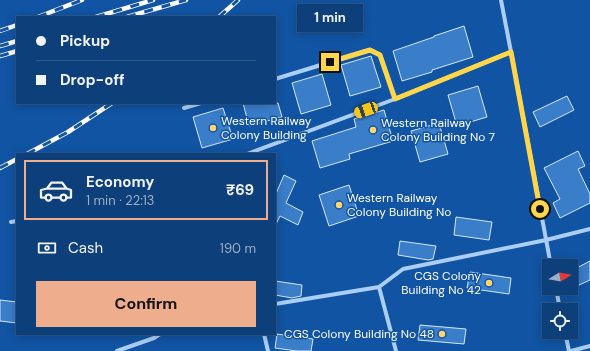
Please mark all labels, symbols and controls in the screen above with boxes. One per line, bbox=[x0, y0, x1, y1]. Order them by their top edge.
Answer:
callout: 1 min bbox=[297, 4, 363, 32]
text: 1 min bbox=[314, 9, 346, 26]
text: Pickup bbox=[60, 31, 110, 51]
route end bbox=[321, 53, 339, 71]
text: Drop-off bbox=[60, 70, 125, 90]
car bbox=[353, 100, 379, 120]
place label: Western Railway Colony Building bbox=[221, 113, 312, 143]
place label: Western Railway Colony Building No 7 bbox=[381, 115, 495, 145]
marker: Western Railway Colony Building bbox=[208, 123, 218, 133]
marker: Western Railway Colony Building No 7 bbox=[368, 125, 378, 135]
icon: car bbox=[38, 172, 74, 208]
text: Economy bbox=[86, 172, 154, 192]
text: ₹69 bbox=[226, 180, 254, 200]
place label: Western Railway Colony Building No bbox=[347, 190, 451, 220]
text: 1 min · 22:13 bbox=[86, 192, 155, 209]
marker: Western Railway Colony Building No bbox=[334, 200, 344, 210]
route start bbox=[531, 200, 549, 218]
icon: cash bbox=[36, 237, 58, 259]
text: Cash bbox=[68, 238, 103, 258]
text: 190 m bbox=[220, 240, 256, 257]
north arrow bbox=[542, 259, 578, 295]
map controls bbox=[542, 259, 578, 339]
place label: CGS Colony Building No 42 bbox=[401, 268, 481, 298]
marker: CGS Colony Building No 42 bbox=[484, 278, 494, 288]
button: Confirm bbox=[36, 281, 256, 327]
button: locate bbox=[542, 303, 578, 339]
place label: CGS Colony Building No 48 bbox=[284, 326, 434, 342]
marker: CGS Colony Building No 48 bbox=[437, 329, 447, 339]

